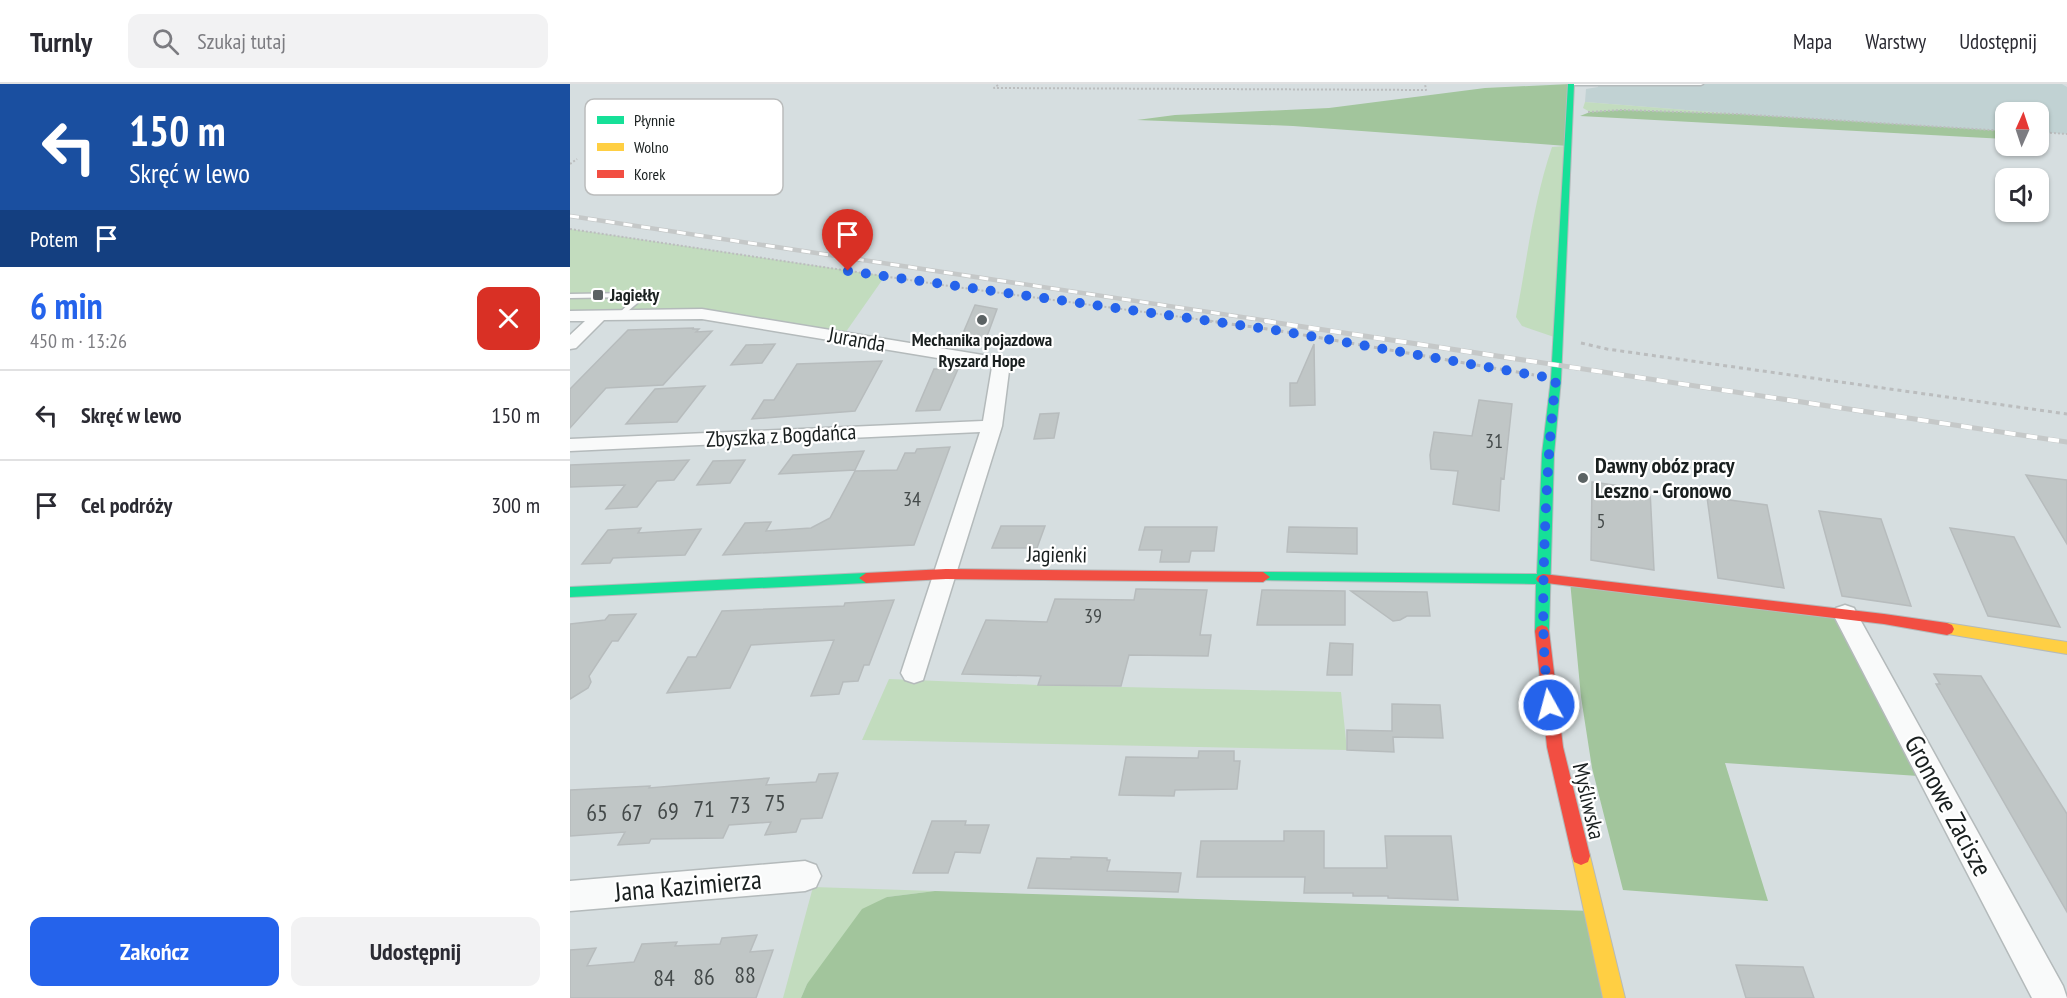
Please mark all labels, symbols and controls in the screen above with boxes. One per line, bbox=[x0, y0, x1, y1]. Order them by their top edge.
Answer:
search box bbox=[128, 14, 548, 68]
text: Turnly bbox=[30, 23, 92, 60]
icon: search bbox=[149, 25, 182, 58]
text: Szukaj tutaj bbox=[197, 27, 286, 55]
text: Mapa bbox=[1793, 28, 1832, 55]
text: Warstwy bbox=[1865, 28, 1926, 55]
text: Udostępnij bbox=[1959, 28, 2037, 55]
legend bbox=[585, 99, 783, 195]
north arrow bbox=[1995, 102, 2049, 156]
map controls bbox=[1995, 102, 2049, 222]
text: 150 m bbox=[129, 103, 226, 158]
icon: left bbox=[30, 108, 108, 186]
text: Płynnie bbox=[634, 110, 675, 130]
text: Wolno bbox=[634, 137, 669, 157]
text: Skręć w lewo bbox=[129, 156, 250, 190]
text: Korek bbox=[634, 164, 666, 184]
button: sound bbox=[1995, 168, 2049, 222]
pin bbox=[822, 209, 873, 271]
icon: arrive bbox=[831, 218, 864, 251]
icon: arrive bbox=[90, 222, 123, 255]
text: Potem bbox=[30, 225, 78, 253]
text: 6 min bbox=[30, 282, 103, 329]
place label: Jagiełły bbox=[609, 283, 660, 306]
button: close bbox=[477, 287, 540, 350]
marker: Jagiełły bbox=[591, 288, 605, 302]
marker: Mechanika pojazdowa Ryszard Hope bbox=[975, 313, 989, 327]
street label: Juranda bbox=[825, 320, 888, 358]
text: 450 m · 13:26 bbox=[30, 328, 127, 354]
place label: Mechanika pojazdowa Ryszard Hope bbox=[912, 328, 1052, 372]
icon: left bbox=[30, 399, 63, 432]
text: Skręć w lewo bbox=[81, 401, 182, 429]
text: 150 m bbox=[491, 401, 540, 429]
street label: Zbyszka z Bogdańca bbox=[705, 417, 857, 453]
house number: 31 bbox=[1485, 428, 1503, 454]
place label: Dawny obóz pracy Leszno - Gronowo bbox=[1595, 451, 1736, 504]
marker: Dawny obóz pracy Leszno - Gronowo bbox=[1576, 471, 1590, 485]
house number: 34 bbox=[903, 486, 921, 512]
icon: arrive bbox=[30, 489, 63, 522]
text: Cel podróży bbox=[81, 491, 172, 519]
text: 300 m bbox=[491, 491, 540, 519]
house number: 5 bbox=[1597, 508, 1606, 534]
street label: Jagienki bbox=[1026, 539, 1087, 569]
house number: 39 bbox=[1084, 603, 1102, 629]
position arrow bbox=[1517, 673, 1581, 737]
street label: Gronowe Zacisze bbox=[1897, 729, 2000, 882]
street label: Myśliwska bbox=[1567, 760, 1611, 842]
house number: 75 bbox=[764, 787, 786, 818]
house number: 73 bbox=[729, 789, 751, 820]
house number: 71 bbox=[693, 793, 715, 824]
house number: 69 bbox=[657, 795, 679, 826]
house number: 65 bbox=[586, 797, 608, 828]
house number: 67 bbox=[621, 797, 643, 828]
street label: Jana Kazimierza bbox=[612, 862, 763, 908]
button: Zakończ bbox=[30, 917, 279, 986]
button: Udostępnij bbox=[291, 917, 540, 986]
house number: 88 bbox=[734, 959, 756, 990]
house number: 86 bbox=[693, 961, 715, 992]
house number: 84 bbox=[653, 962, 675, 993]

